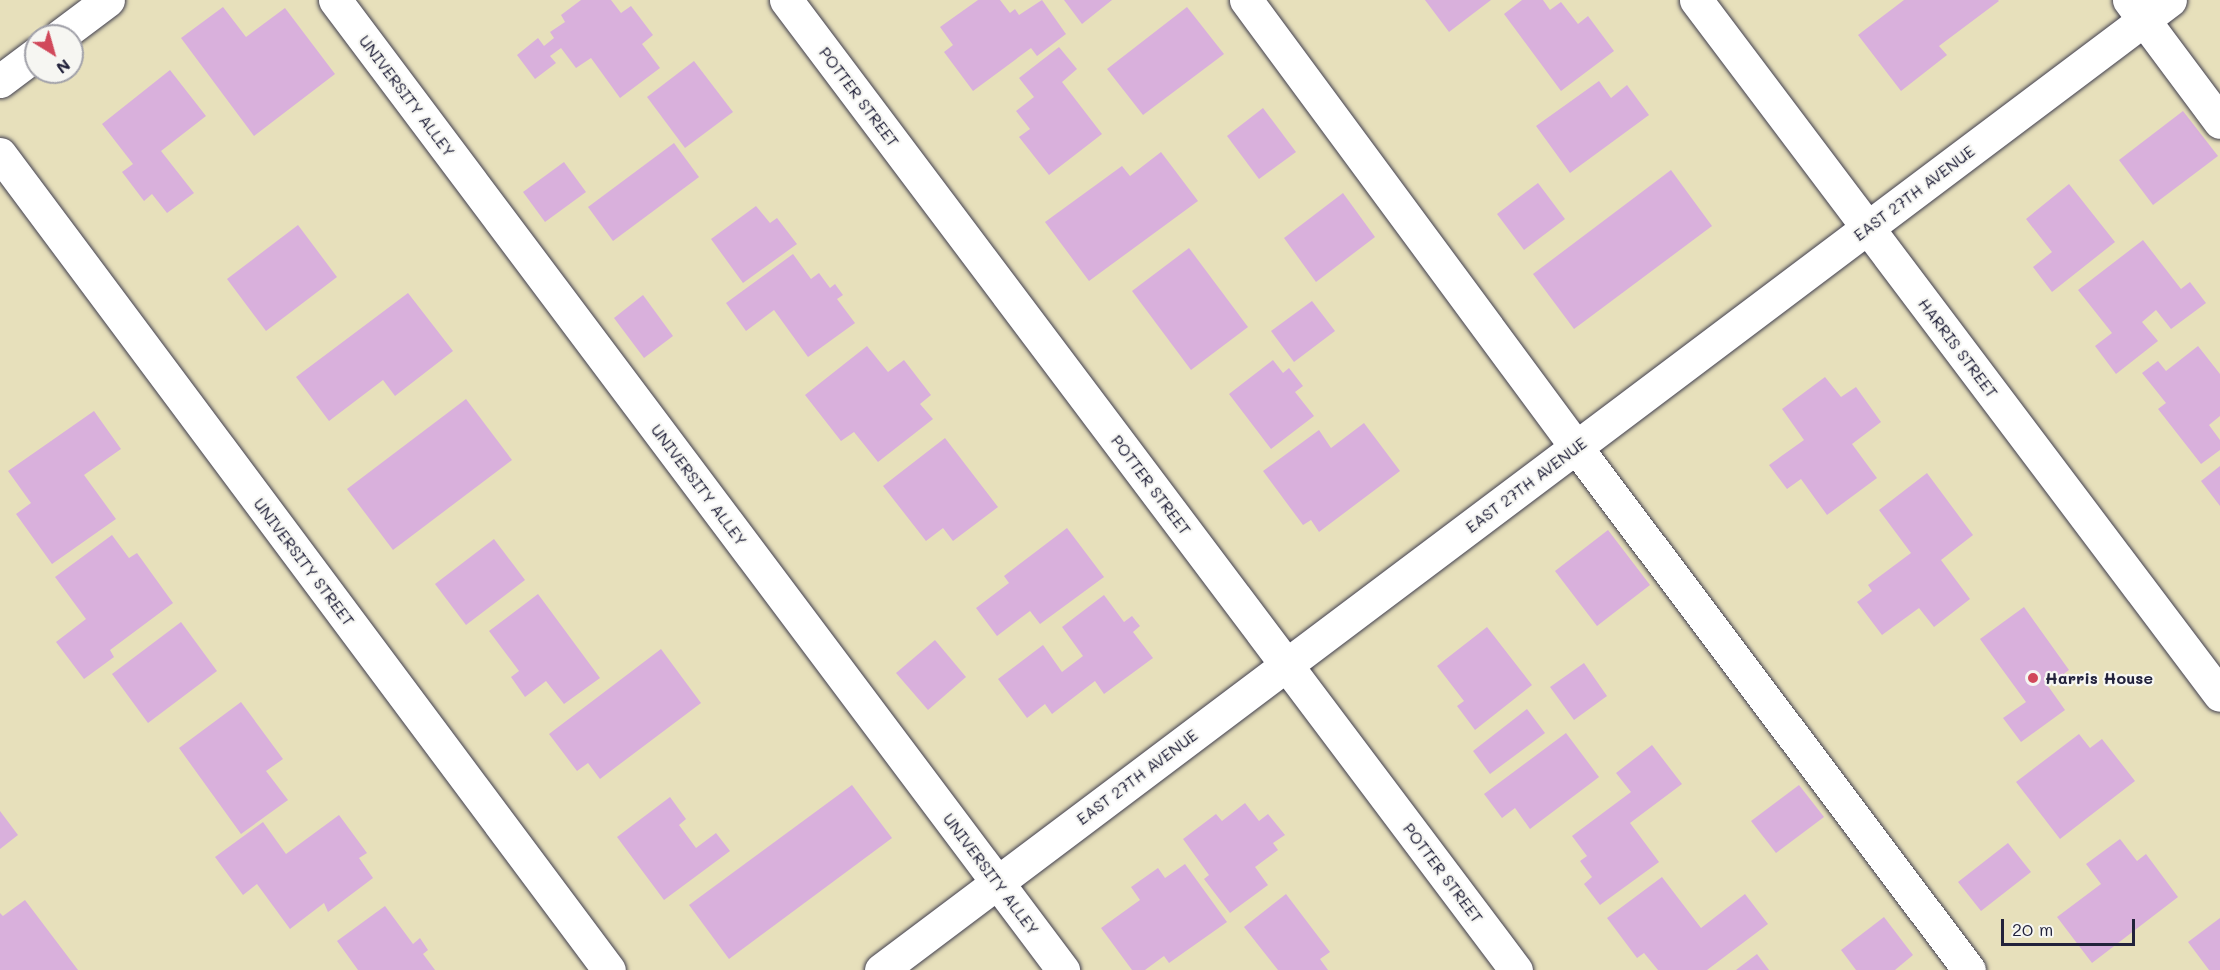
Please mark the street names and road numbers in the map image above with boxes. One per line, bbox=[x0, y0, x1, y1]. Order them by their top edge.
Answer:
street label: UNIVERSITY ALLEY bbox=[355, 31, 459, 161]
street label: POTTER STREET bbox=[815, 43, 903, 151]
street label: EAST 27TH AVENUE bbox=[1850, 141, 1978, 245]
street label: HARRIS STREET bbox=[1914, 294, 2002, 402]
street label: UNIVERSITY ALLEY bbox=[647, 420, 751, 550]
street label: POTTER STREET bbox=[1107, 431, 1195, 539]
street label: EAST 27TH AVENUE bbox=[1462, 433, 1590, 537]
street label: UNIVERSITY STREET bbox=[250, 494, 358, 630]
street label: EAST 27TH AVENUE bbox=[1073, 725, 1201, 829]
street label: UNIVERSITY ALLEY bbox=[939, 809, 1043, 939]
street label: POTTER STREET bbox=[1399, 819, 1487, 927]

